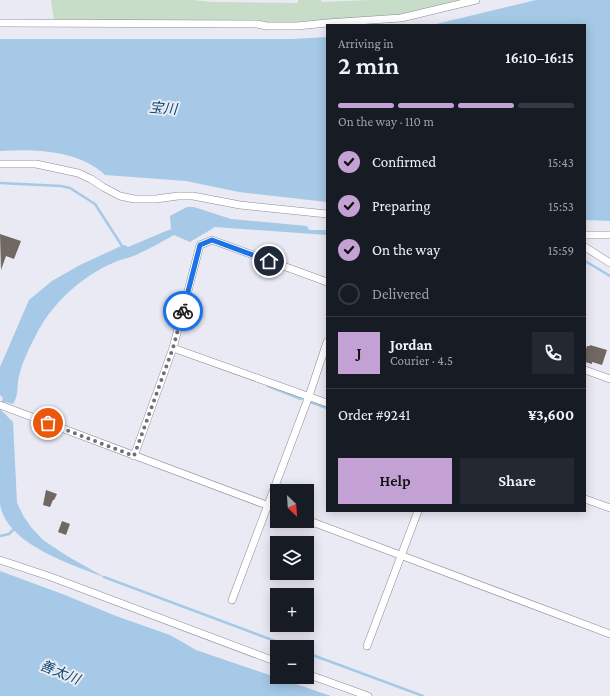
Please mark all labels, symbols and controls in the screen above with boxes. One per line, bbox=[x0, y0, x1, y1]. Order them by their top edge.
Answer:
text: Arriving in bbox=[338, 36, 394, 51]
text: 16:10–16:15 bbox=[505, 50, 574, 66]
text: 2 min bbox=[338, 51, 399, 80]
water label: 宝川 bbox=[148, 99, 180, 117]
text: On the way · 110 m bbox=[338, 114, 434, 129]
icon: check bbox=[338, 151, 360, 173]
text: Confirmed bbox=[372, 154, 436, 170]
text: 15:43 bbox=[548, 155, 574, 170]
icon: check bbox=[338, 195, 360, 217]
text: Preparing bbox=[372, 198, 431, 214]
text: 15:53 bbox=[548, 199, 574, 214]
icon: check bbox=[338, 239, 360, 261]
text: On the way bbox=[372, 242, 440, 258]
text: 15:59 bbox=[548, 243, 574, 258]
pin bbox=[252, 244, 286, 278]
icon: home bbox=[258, 250, 280, 272]
text: Delivered bbox=[372, 286, 429, 302]
courier bbox=[163, 291, 203, 331]
icon: bike bbox=[172, 300, 194, 322]
button: phone bbox=[532, 332, 574, 374]
text: Jordan bbox=[390, 337, 432, 353]
text: J bbox=[356, 345, 362, 361]
text: Courier · 4.5 bbox=[390, 353, 453, 368]
pin bbox=[31, 406, 65, 440]
text: Order #9241 bbox=[338, 407, 411, 423]
text: ¥3,600 bbox=[528, 407, 574, 423]
icon: bag bbox=[37, 412, 59, 434]
button: Help bbox=[338, 458, 452, 504]
button: Share bbox=[460, 458, 574, 504]
north arrow bbox=[270, 484, 314, 528]
map controls bbox=[270, 484, 314, 684]
button: layers bbox=[270, 536, 314, 580]
button: + bbox=[270, 588, 314, 632]
button: − bbox=[270, 640, 314, 684]
water label: 善太川 bbox=[38, 657, 84, 688]

